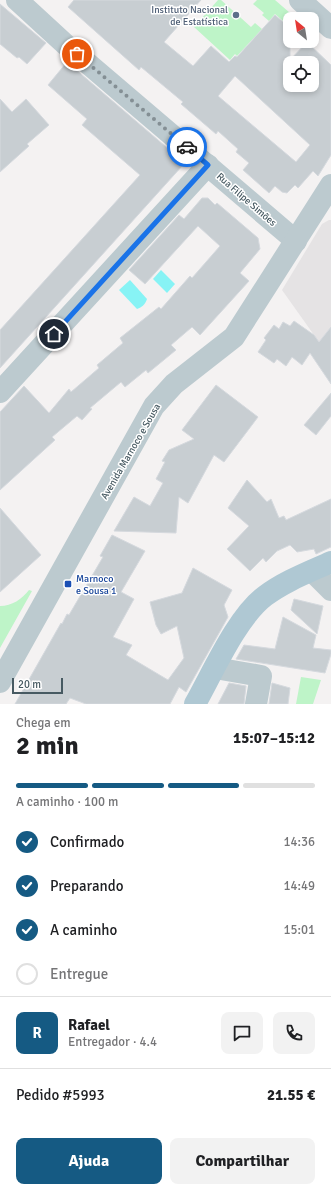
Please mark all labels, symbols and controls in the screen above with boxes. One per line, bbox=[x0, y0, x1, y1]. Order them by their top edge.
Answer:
place label: Instituto Nacional de Estatística bbox=[151, 4, 228, 28]
marker: Instituto Nacional de Estatística bbox=[231, 10, 241, 20]
north arrow bbox=[283, 12, 319, 48]
map controls bbox=[283, 12, 319, 92]
pin bbox=[60, 37, 94, 71]
icon: bag bbox=[66, 43, 88, 65]
button: locate bbox=[283, 56, 319, 92]
courier bbox=[167, 127, 207, 167]
icon: car bbox=[176, 136, 198, 158]
street label: Rua Filipe Simões bbox=[214, 171, 279, 229]
pin bbox=[37, 317, 71, 351]
icon: home bbox=[43, 323, 65, 345]
street label: Avenida Marnoco e Sousa bbox=[99, 402, 163, 501]
place label: Marnoco e Sousa 1 bbox=[76, 573, 116, 597]
marker: Marnoco e Sousa 1 bbox=[63, 579, 73, 589]
scale bar bbox=[12, 676, 63, 695]
text: 20 m bbox=[18, 678, 41, 691]
text: Chega em bbox=[16, 715, 71, 731]
text: 15:07–15:12 bbox=[233, 729, 315, 747]
text: 2 min bbox=[16, 730, 79, 762]
text: A caminho · 100 m bbox=[16, 794, 118, 810]
icon: check bbox=[16, 831, 38, 853]
text: Confirmado bbox=[50, 833, 124, 851]
text: 14:36 bbox=[283, 834, 315, 850]
icon: check bbox=[16, 875, 38, 897]
text: Preparando bbox=[50, 877, 124, 895]
text: 14:49 bbox=[283, 878, 315, 894]
icon: check bbox=[16, 919, 38, 941]
text: A caminho bbox=[50, 921, 117, 939]
text: 15:01 bbox=[283, 922, 315, 938]
text: Entregue bbox=[50, 965, 108, 983]
button: chat bbox=[221, 1012, 263, 1054]
button: phone bbox=[273, 1012, 315, 1054]
text: Rafael bbox=[68, 1016, 110, 1034]
text: R bbox=[32, 1024, 42, 1042]
text: Entregador · 4.4 bbox=[68, 1034, 157, 1050]
text: Pedido #5993 bbox=[16, 1086, 105, 1104]
text: 21.55 € bbox=[267, 1086, 315, 1104]
button: Ajuda bbox=[16, 1138, 162, 1184]
button: Compartilhar bbox=[170, 1138, 315, 1184]

